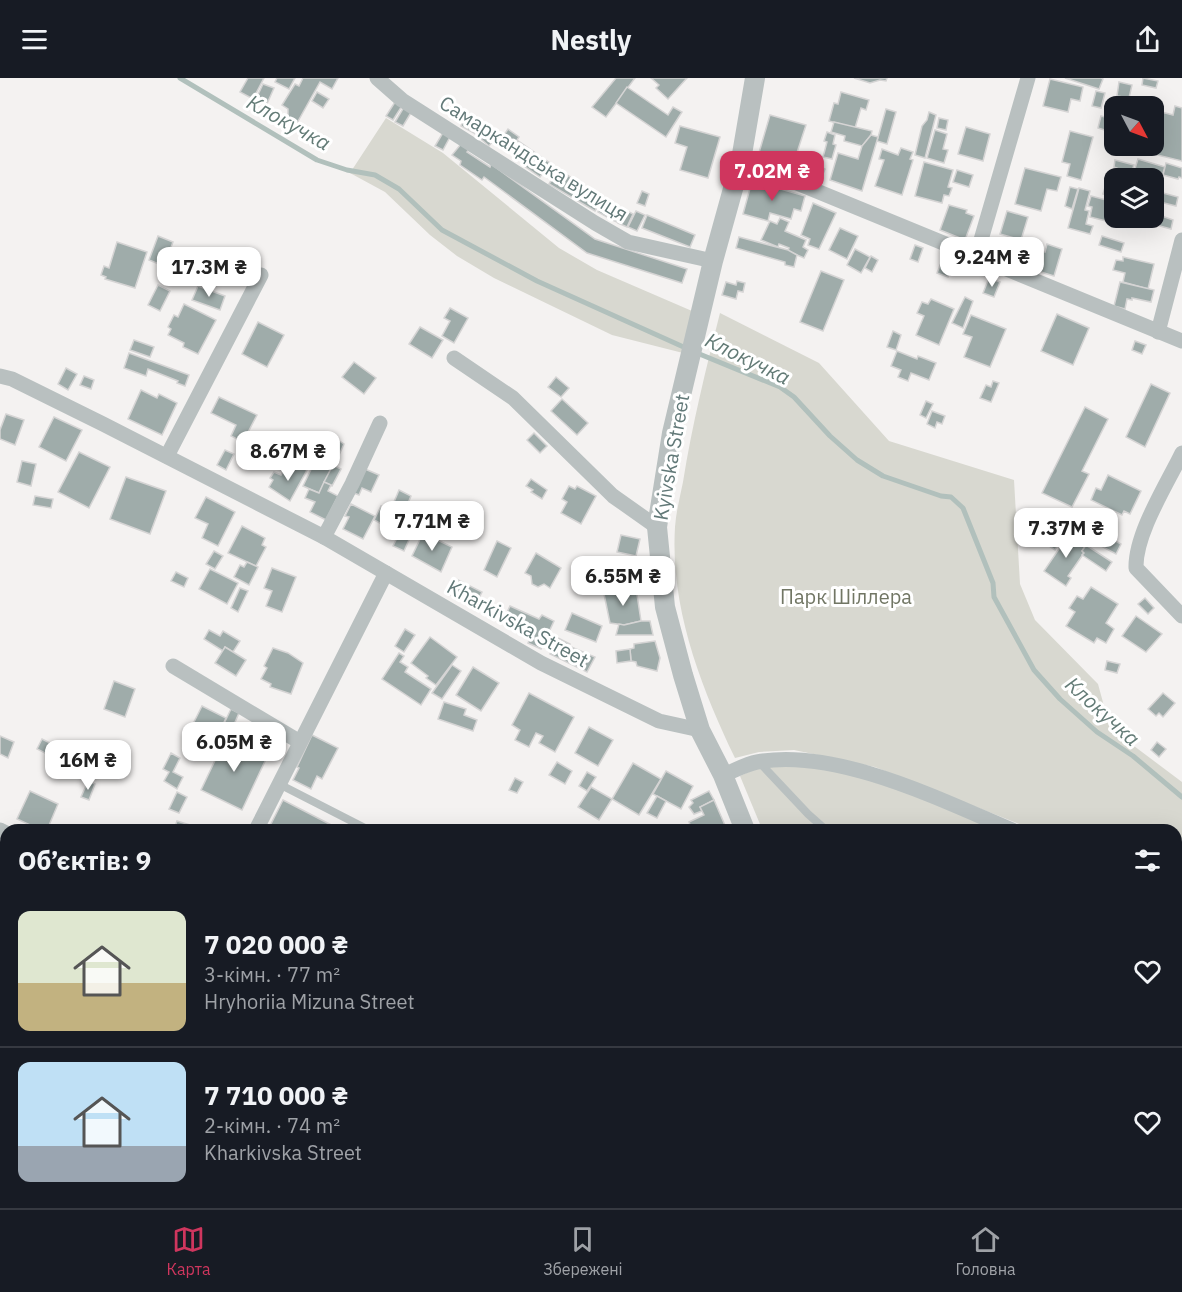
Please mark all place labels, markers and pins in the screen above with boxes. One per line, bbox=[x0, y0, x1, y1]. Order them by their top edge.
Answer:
pin: 7.02M ₴ bbox=[717, 151, 827, 202]
pin: 9.24M ₴ bbox=[937, 237, 1047, 288]
pin: 17.3M ₴ bbox=[154, 247, 264, 298]
pin: 8.67M ₴ bbox=[233, 431, 343, 482]
pin: 7.71M ₴ bbox=[377, 501, 487, 552]
pin: 7.37M ₴ bbox=[1011, 508, 1121, 559]
pin: 6.55M ₴ bbox=[568, 556, 678, 607]
pin: 6.05M ₴ bbox=[179, 722, 289, 773]
pin: 16M ₴ bbox=[46, 740, 130, 791]

